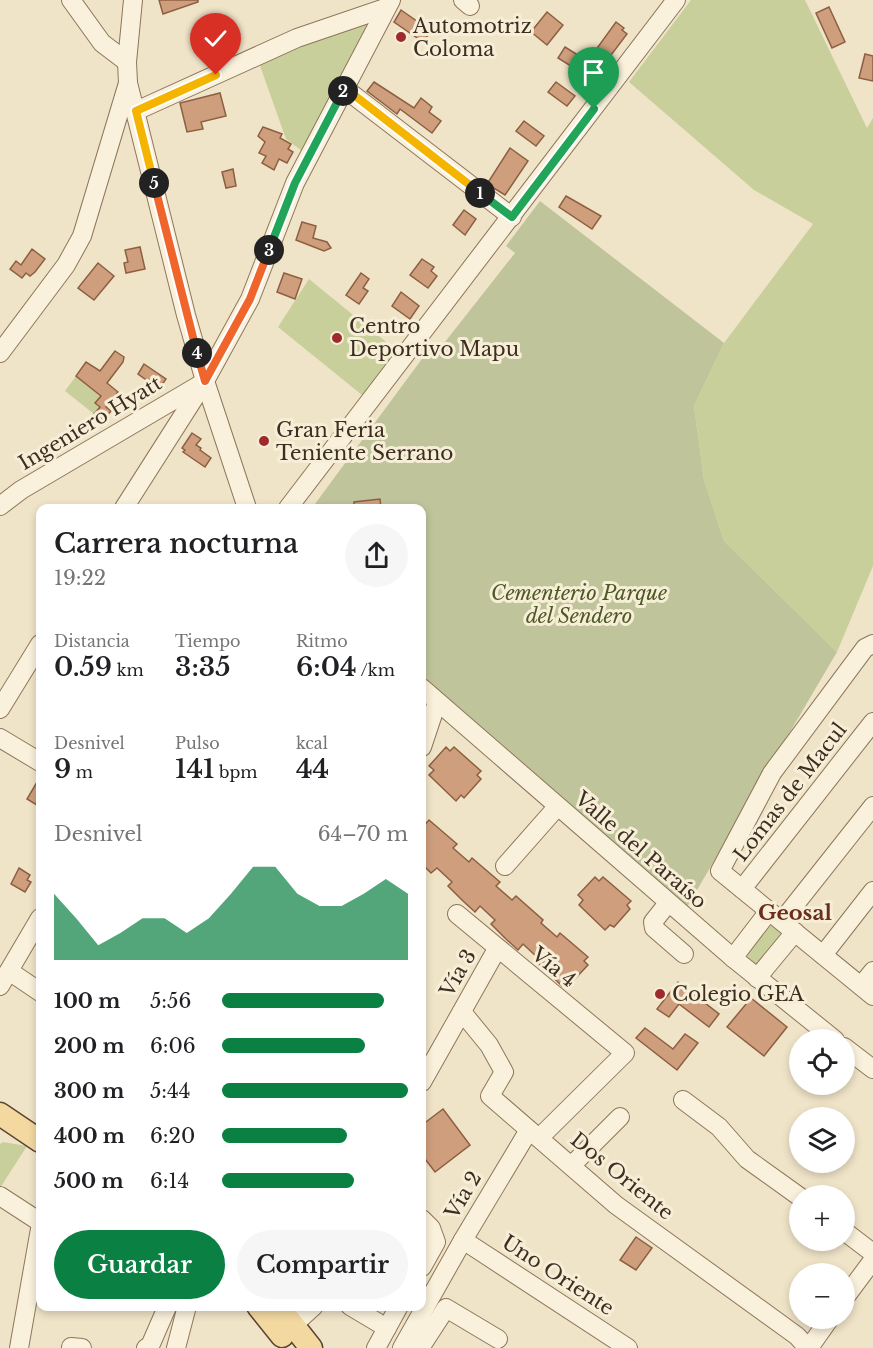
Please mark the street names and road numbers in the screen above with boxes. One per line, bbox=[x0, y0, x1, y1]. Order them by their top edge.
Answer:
street label: Ingeniero Hyatt bbox=[14, 371, 166, 475]
street label: Lomas de Macul bbox=[728, 718, 852, 866]
street label: Valle del Paraíso bbox=[570, 786, 712, 914]
street label: Vía 4 bbox=[526, 941, 581, 992]
street label: Vía 3 bbox=[434, 945, 481, 1002]
street label: Dos Oriente bbox=[566, 1127, 678, 1225]
street label: Vía 2 bbox=[439, 1167, 486, 1224]
street label: Uno Oriente bbox=[497, 1230, 619, 1320]

